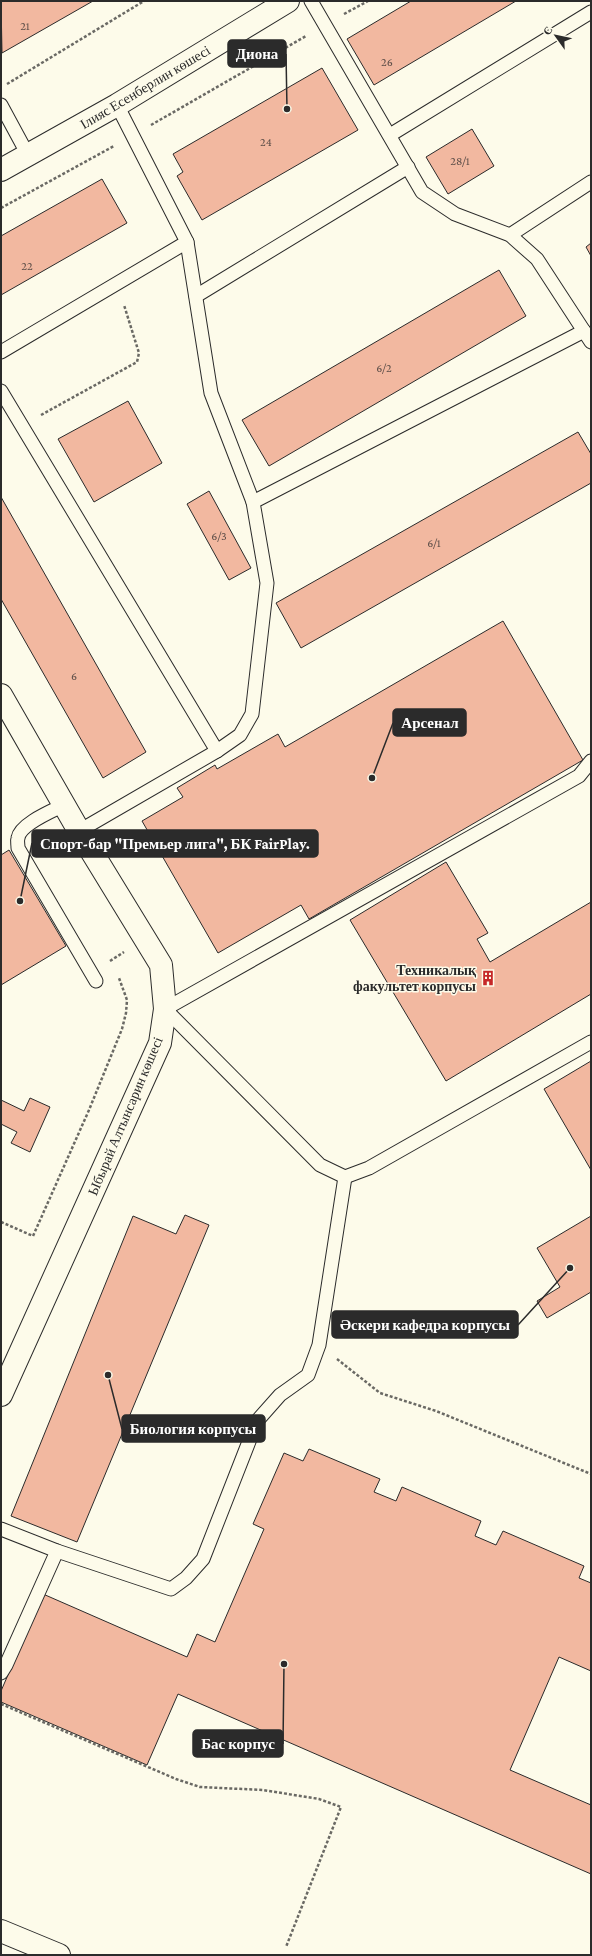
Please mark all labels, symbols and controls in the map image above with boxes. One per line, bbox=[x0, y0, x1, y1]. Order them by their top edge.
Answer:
north arrow bbox=[536, 16, 576, 56]
house number: 21 bbox=[20, 19, 30, 33]
text: С bbox=[540, 24, 555, 37]
callout: Диона bbox=[228, 40, 286, 67]
street label: Ілияс Есенберлин көшесі bbox=[77, 42, 213, 132]
text: Диона bbox=[236, 46, 279, 62]
house number: 26 bbox=[381, 55, 393, 69]
house number: 24 bbox=[260, 135, 272, 149]
house number: 28/1 bbox=[450, 154, 470, 168]
house number: 22 bbox=[21, 259, 33, 273]
house number: 6/2 bbox=[376, 361, 392, 375]
house number: 6/3 bbox=[211, 529, 227, 543]
house number: 6/1 bbox=[427, 536, 441, 550]
house number: 6 bbox=[71, 669, 77, 683]
callout: Арсенал bbox=[393, 709, 466, 736]
text: Арсенал bbox=[401, 715, 459, 731]
callout: Спорт-бар "Премьер лига", БК FairPlay. bbox=[32, 830, 318, 857]
text: Спорт-бар "Премьер лига", БК FairPlay. bbox=[40, 836, 310, 852]
place label: Техникалық факультет корпусы bbox=[353, 962, 477, 994]
building icon: Техникалық факультет корпусы bbox=[479, 969, 497, 987]
street label: Ыбырай Алтынсарин көшесі bbox=[84, 1034, 166, 1198]
callout: Әскери кафедра корпусы bbox=[332, 1311, 518, 1338]
text: Әскери кафедра корпусы bbox=[340, 1317, 510, 1333]
callout: Биология корпусы bbox=[122, 1415, 265, 1442]
text: Биология корпусы bbox=[130, 1421, 257, 1437]
callout: Бас корпус bbox=[193, 1730, 283, 1757]
text: Бас корпус bbox=[201, 1736, 275, 1752]

